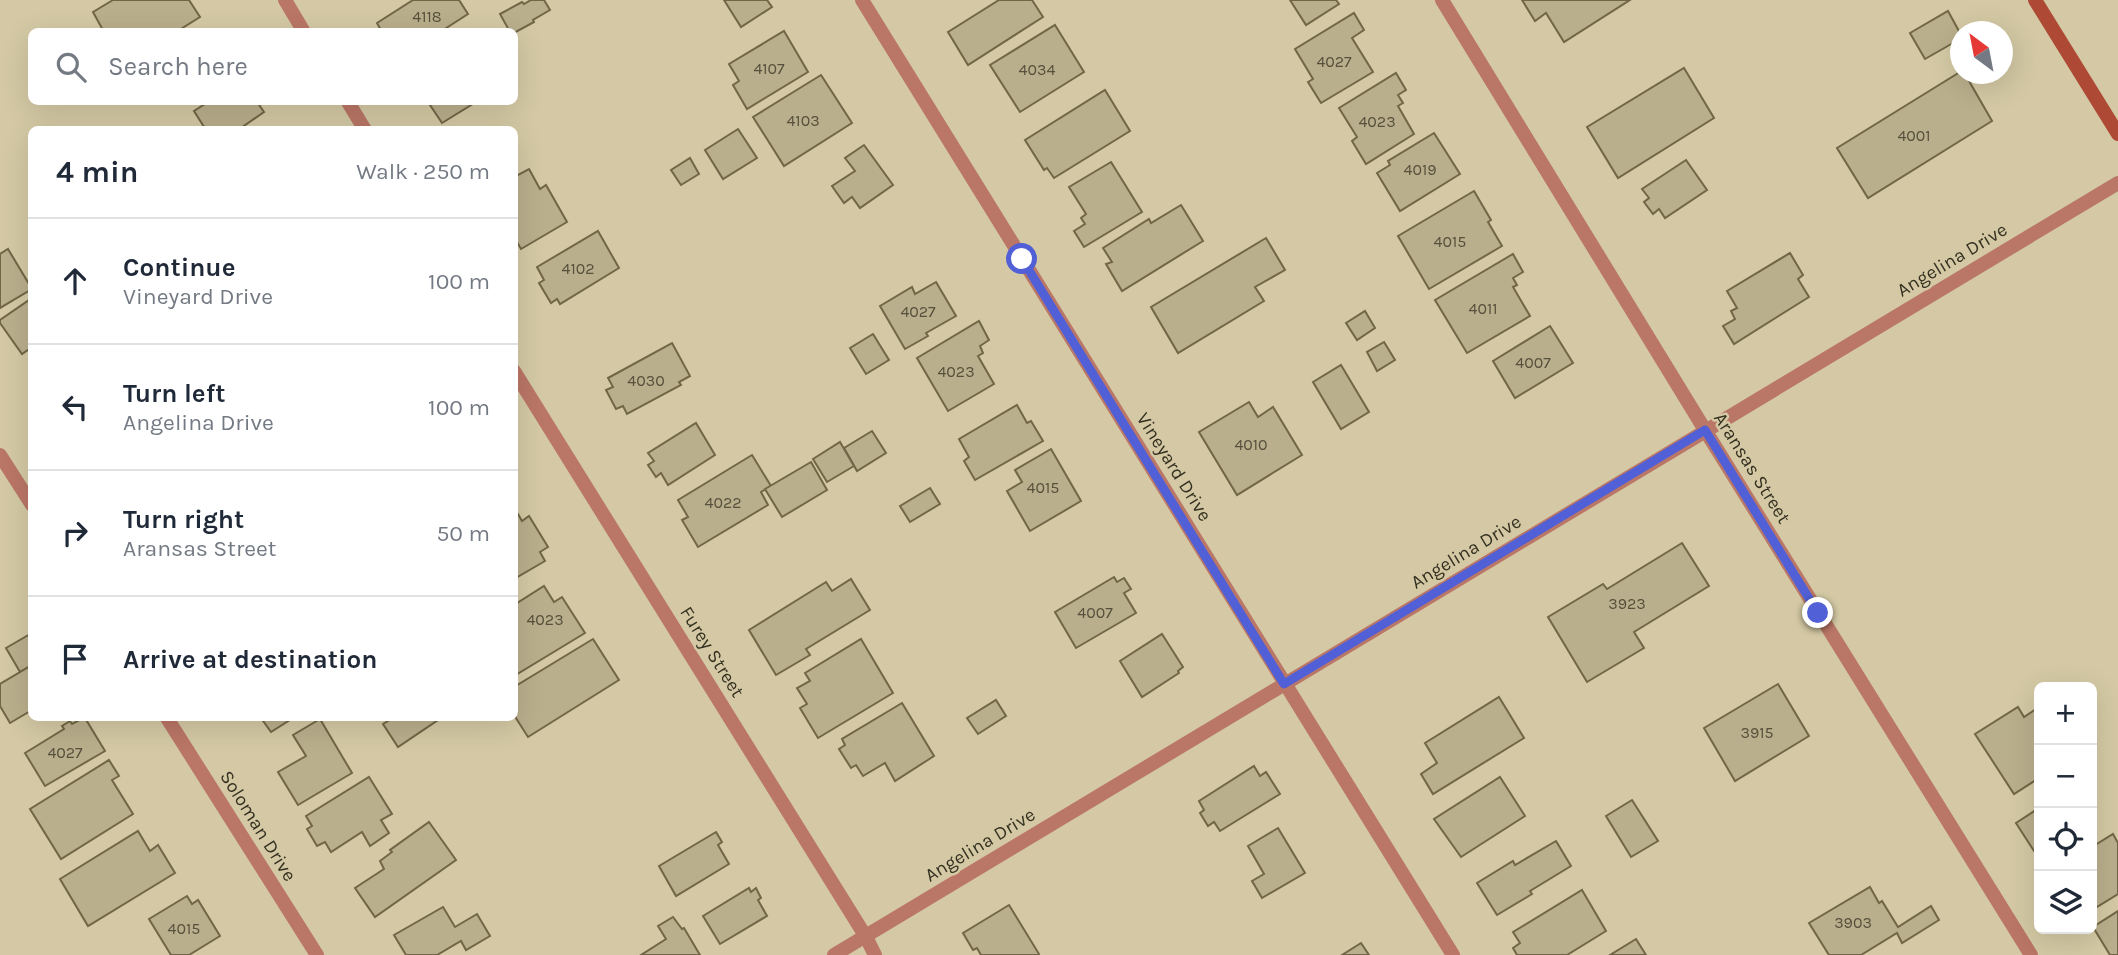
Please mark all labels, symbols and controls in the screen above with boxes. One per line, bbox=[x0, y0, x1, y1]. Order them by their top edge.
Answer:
house number: 4118 bbox=[412, 7, 442, 26]
north arrow bbox=[1950, 21, 2013, 84]
search box bbox=[28, 28, 518, 105]
icon: search bbox=[52, 48, 90, 86]
text: Search here bbox=[108, 51, 248, 82]
house number: 4027 bbox=[1316, 52, 1352, 71]
house number: 4107 bbox=[753, 59, 785, 78]
house number: 4034 bbox=[1019, 60, 1055, 79]
house number: 4103 bbox=[786, 111, 820, 130]
house number: 4023 bbox=[1358, 112, 1396, 131]
house number: 4001 bbox=[1897, 126, 1931, 145]
text: 4 min bbox=[56, 154, 138, 190]
text: Walk · 250 m bbox=[356, 158, 490, 185]
house number: 4019 bbox=[1404, 160, 1437, 179]
street label: Angelina Drive bbox=[1893, 218, 2011, 302]
house number: 4015 bbox=[1434, 232, 1466, 251]
route start bbox=[1006, 243, 1037, 274]
text: Continue bbox=[123, 252, 235, 283]
house number: 4102 bbox=[562, 259, 595, 278]
icon: ahead bbox=[56, 262, 94, 300]
text: 100 m bbox=[428, 268, 490, 295]
text: Vineyard Drive bbox=[123, 283, 273, 310]
house number: 4011 bbox=[1468, 299, 1498, 318]
house number: 4027 bbox=[900, 302, 936, 321]
house number: 4007 bbox=[1515, 353, 1551, 372]
house number: 4023 bbox=[937, 362, 975, 381]
house number: 4030 bbox=[627, 371, 665, 390]
text: Turn left bbox=[123, 378, 225, 409]
icon: left bbox=[56, 388, 94, 426]
text: 100 m bbox=[428, 394, 490, 421]
street label: Aransas Street bbox=[1709, 408, 1795, 528]
text: Angelina Drive bbox=[123, 409, 274, 436]
street label: Vineyard Drive bbox=[1132, 409, 1216, 525]
house number: 4010 bbox=[1234, 435, 1268, 454]
house number: 4015 bbox=[1027, 478, 1059, 497]
house number: 4022 bbox=[705, 493, 741, 512]
text: Turn right bbox=[123, 504, 244, 535]
street label: Angelina Drive bbox=[1407, 510, 1525, 594]
icon: right bbox=[56, 514, 94, 552]
text: 50 m bbox=[436, 520, 490, 547]
text: Aransas Street bbox=[123, 535, 277, 562]
house number: 3923 bbox=[1608, 594, 1646, 613]
route end bbox=[1802, 597, 1833, 628]
street label: Furey Street bbox=[675, 602, 749, 702]
house number: 4007 bbox=[1077, 603, 1113, 622]
house number: 4023 bbox=[526, 610, 564, 629]
icon: arrive bbox=[56, 640, 94, 678]
text: Arrive at destination bbox=[123, 644, 377, 675]
map controls bbox=[2034, 682, 2097, 934]
button: + bbox=[2034, 682, 2097, 745]
house number: 3915 bbox=[1740, 723, 1774, 742]
house number: 4027 bbox=[47, 743, 83, 762]
button: − bbox=[2034, 745, 2097, 808]
street label: Soloman Drive bbox=[215, 767, 301, 885]
street label: Angelina Drive bbox=[921, 803, 1039, 887]
button: locate bbox=[2034, 808, 2097, 871]
button: layers bbox=[2034, 871, 2097, 934]
house number: 3903 bbox=[1834, 913, 1872, 932]
house number: 4015 bbox=[168, 919, 200, 938]

